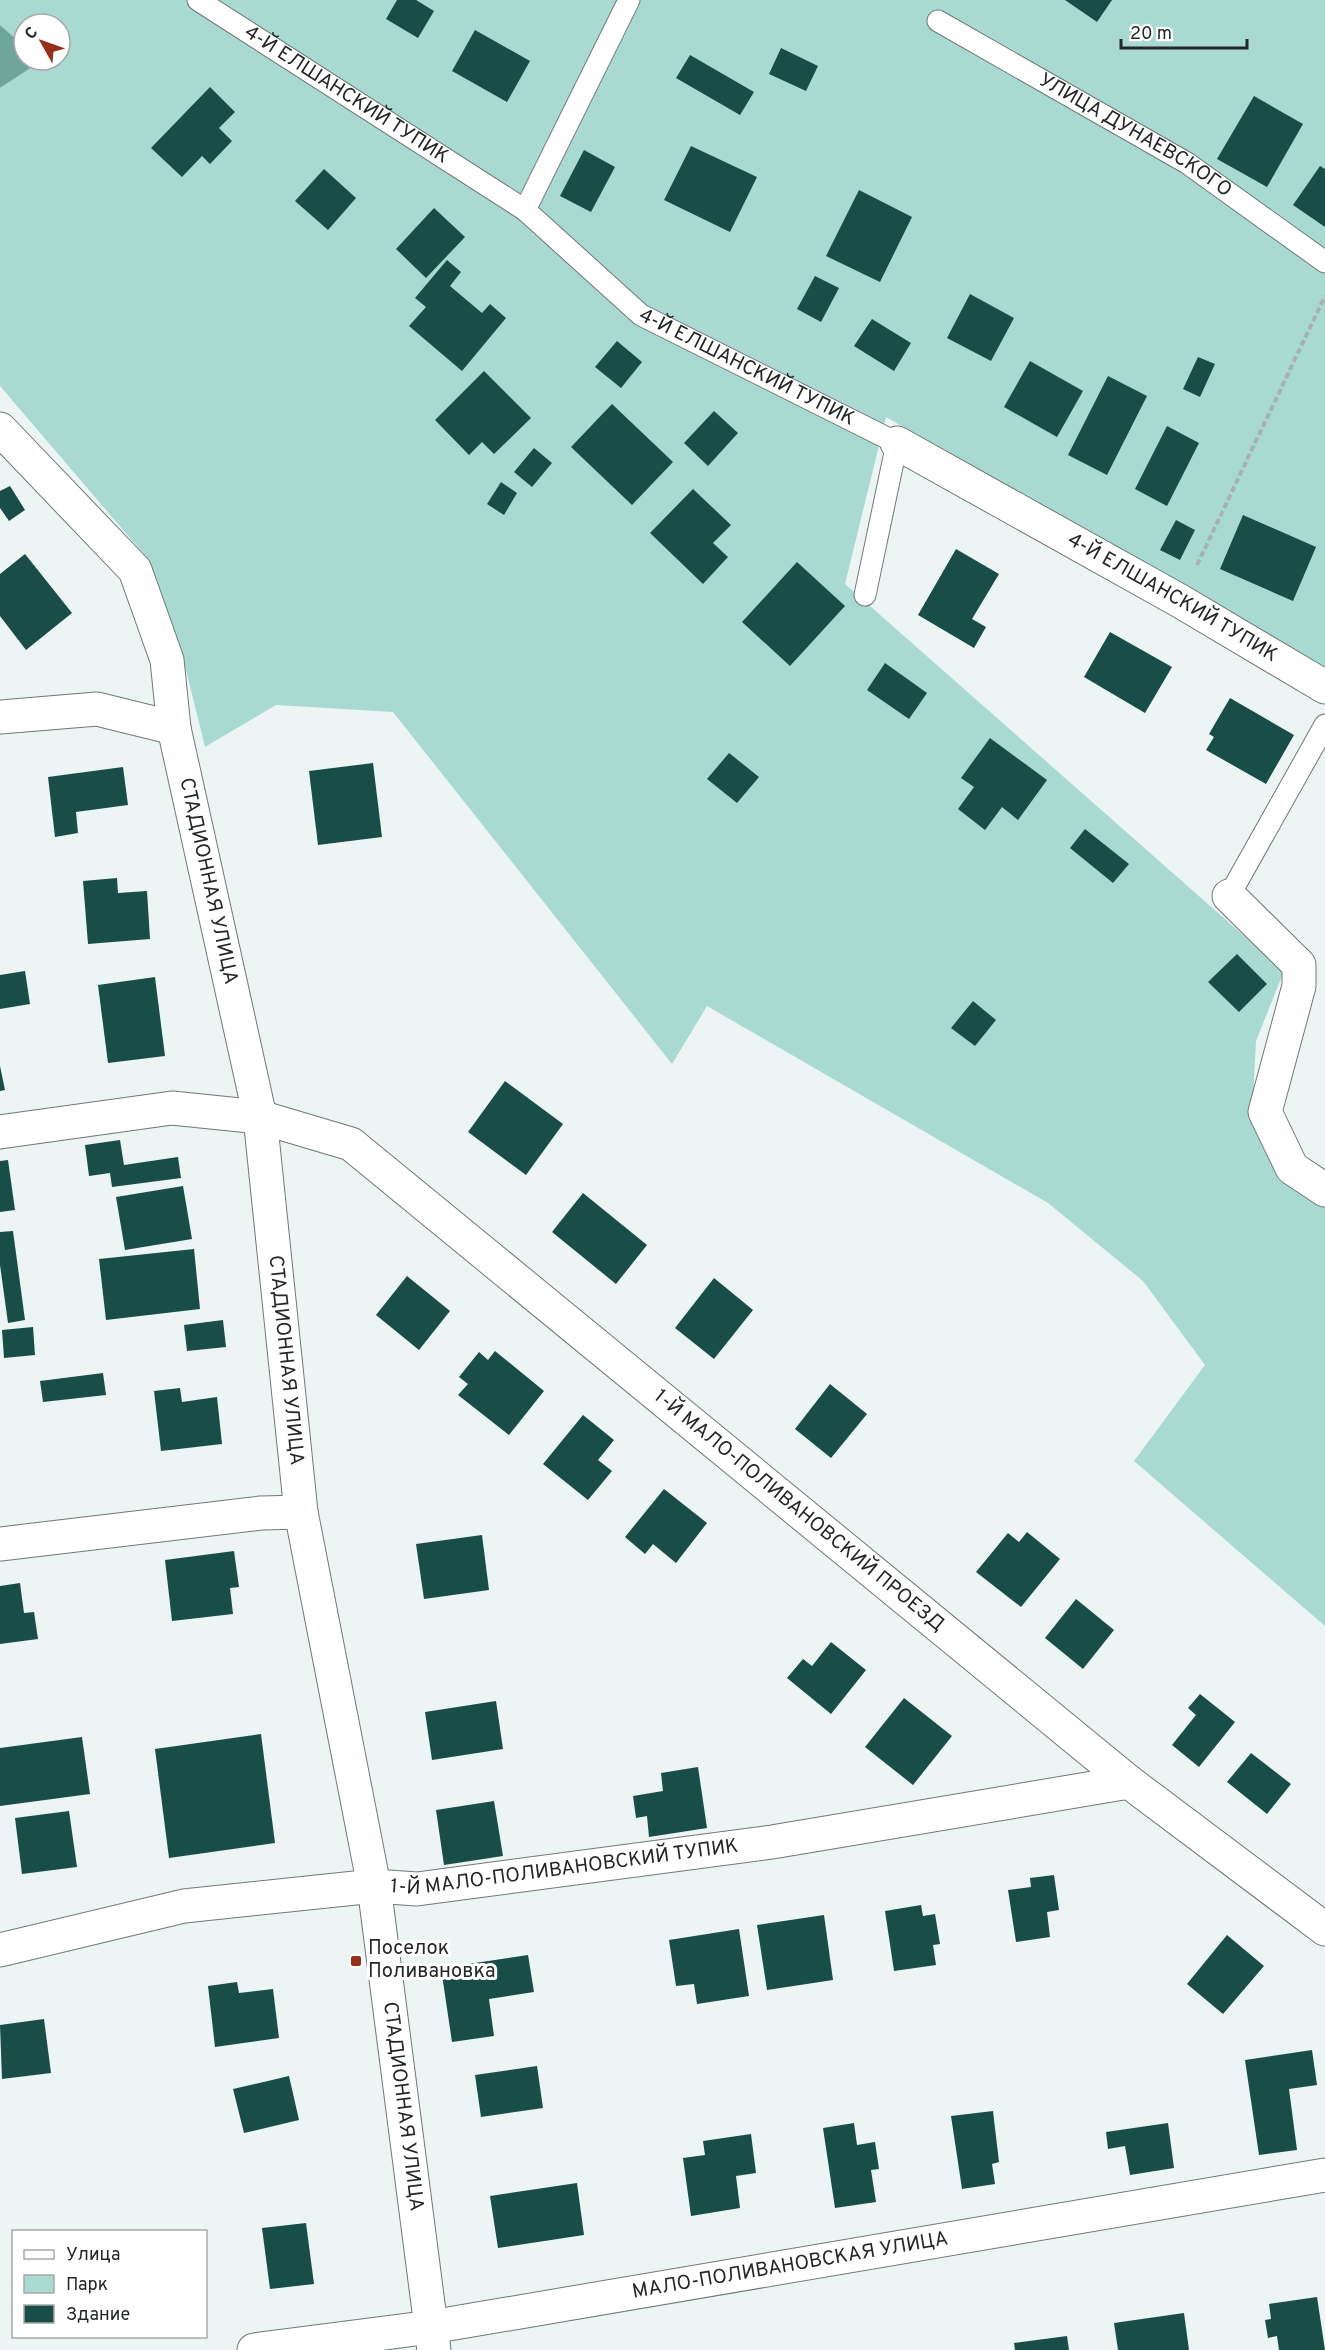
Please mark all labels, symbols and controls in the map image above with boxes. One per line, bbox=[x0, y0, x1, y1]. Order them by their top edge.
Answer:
north arrow bbox=[12, 12, 72, 72]
scale bar bbox=[1121, 12, 1247, 50]
street label: 4-Й ЕЛШАНСКИЙ ТУПИК bbox=[239, 20, 453, 170]
text: С bbox=[21, 23, 43, 44]
text: 20 m bbox=[1130, 23, 1172, 46]
street label: УЛИЦА ДУНАЕВСКОГО bbox=[1034, 68, 1237, 204]
street label: 4-Й ЕЛШАНСКИЙ ТУПИК bbox=[634, 303, 859, 433]
street label: 4-Й ЕЛШАНСКИЙ ТУПИК bbox=[1063, 528, 1282, 669]
street label: СТАДИОННАЯ УЛИЦА bbox=[172, 775, 243, 987]
street label: СТАДИОННАЯ УЛИЦА bbox=[261, 1254, 309, 1467]
street label: 1-Й МАЛО-ПОЛИВАНОВСКИЙ ПРОЕЗД bbox=[648, 1384, 949, 1638]
street label: 1-Й МАЛО-ПОЛИВАНОВСКИЙ ТУПИК bbox=[389, 1834, 740, 1902]
place label: Поселок Поливановка bbox=[368, 1936, 495, 1985]
marker: Поселок Поливановка bbox=[349, 1954, 363, 1968]
street label: СТАДИОННАЯ УЛИЦА bbox=[376, 2000, 429, 2213]
street label: МАЛО-ПОЛИВАНОВСКАЯ УЛИЦА bbox=[630, 2226, 950, 2306]
legend bbox=[12, 2230, 207, 2338]
text: Улица bbox=[66, 2244, 120, 2267]
text: Парк bbox=[66, 2274, 108, 2297]
text: Здание bbox=[66, 2304, 130, 2327]

